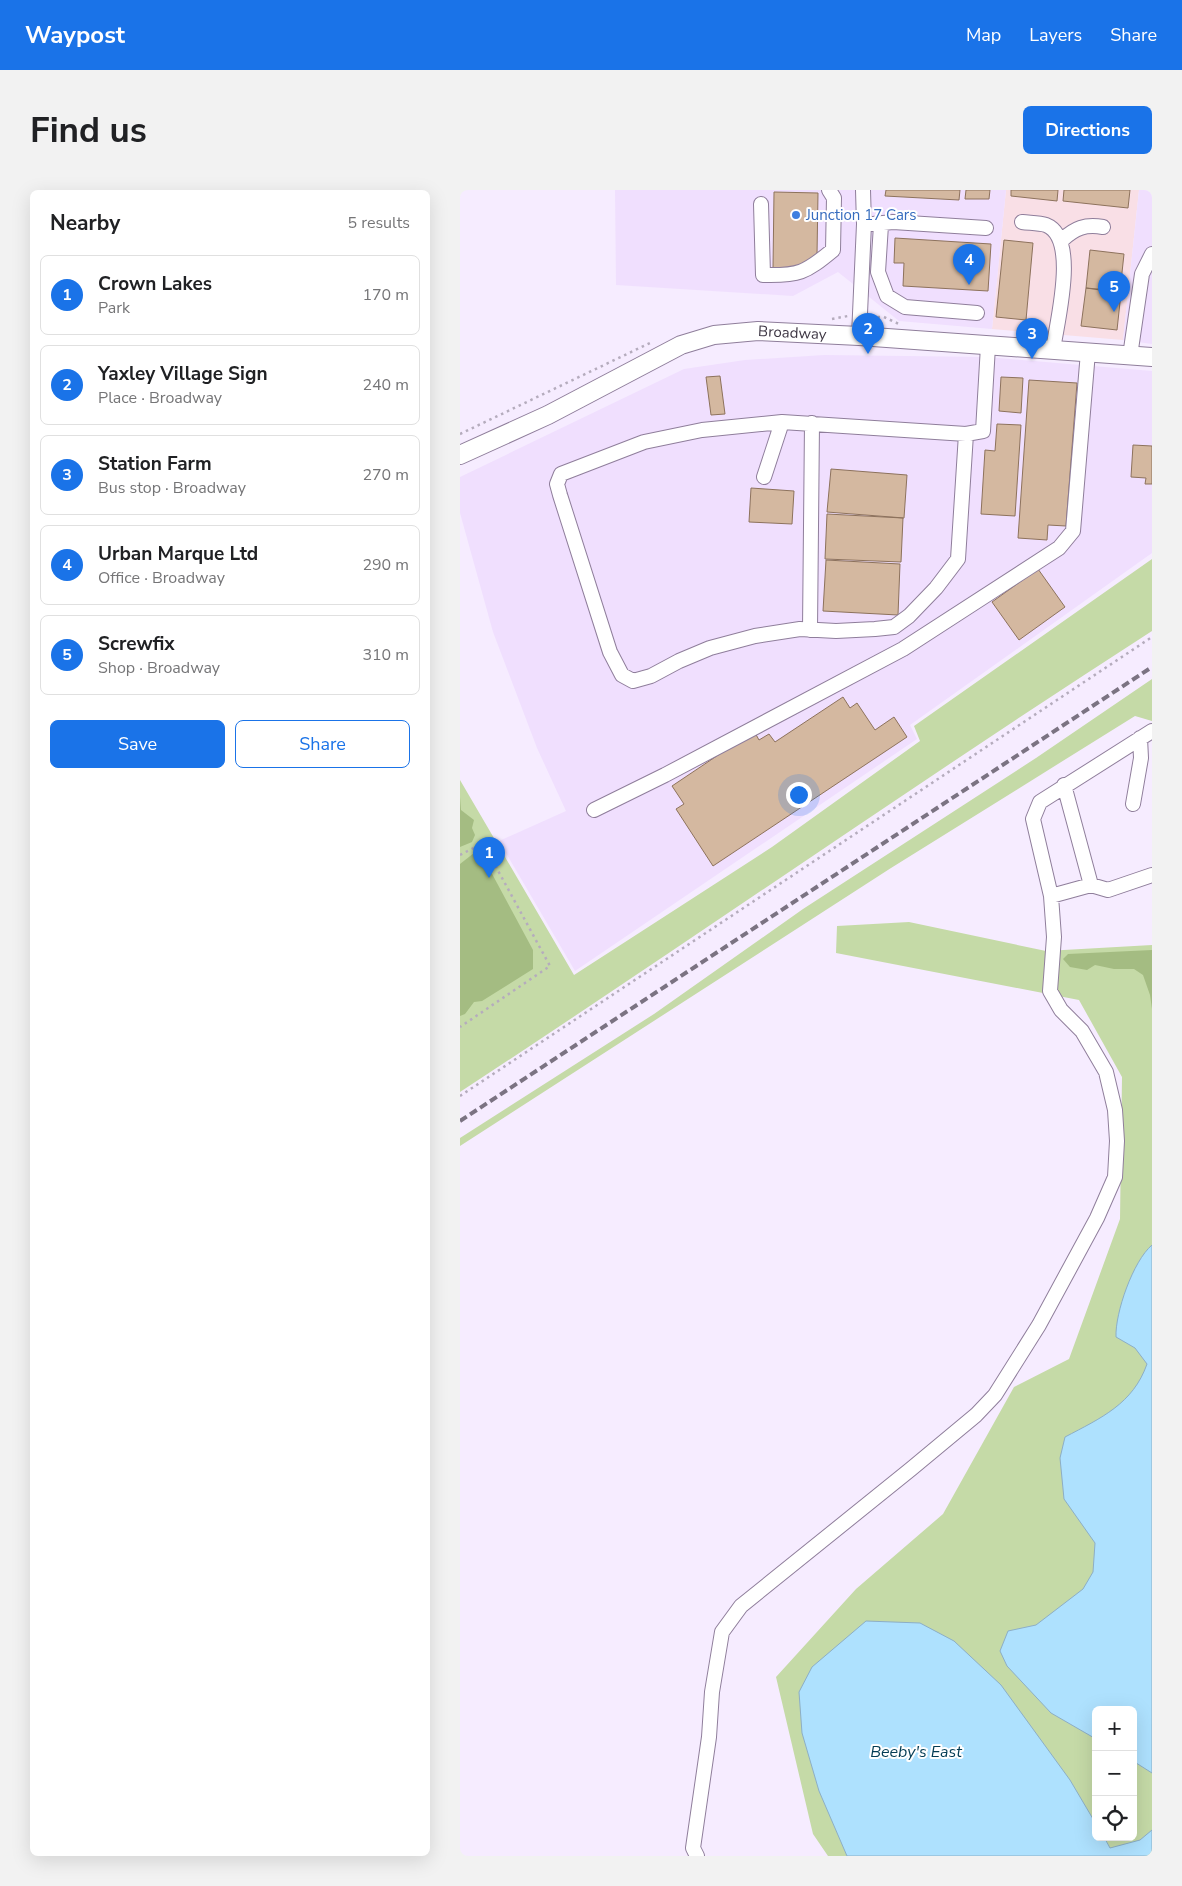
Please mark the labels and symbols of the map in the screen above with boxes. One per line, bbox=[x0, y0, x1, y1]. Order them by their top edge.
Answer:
place label: Junction 17 Cars bbox=[805, 205, 916, 225]
marker: Junction 17 Cars bbox=[790, 209, 802, 221]
pin: 4 bbox=[953, 244, 985, 285]
pin: 5 bbox=[1098, 271, 1130, 312]
pin: 2 bbox=[852, 313, 884, 354]
pin: 3 bbox=[1016, 318, 1048, 359]
street label: Broadway bbox=[758, 321, 827, 344]
your location bbox=[786, 782, 812, 808]
pin: 1 bbox=[473, 837, 505, 878]
water label: Beeby's East bbox=[870, 1741, 962, 1763]

